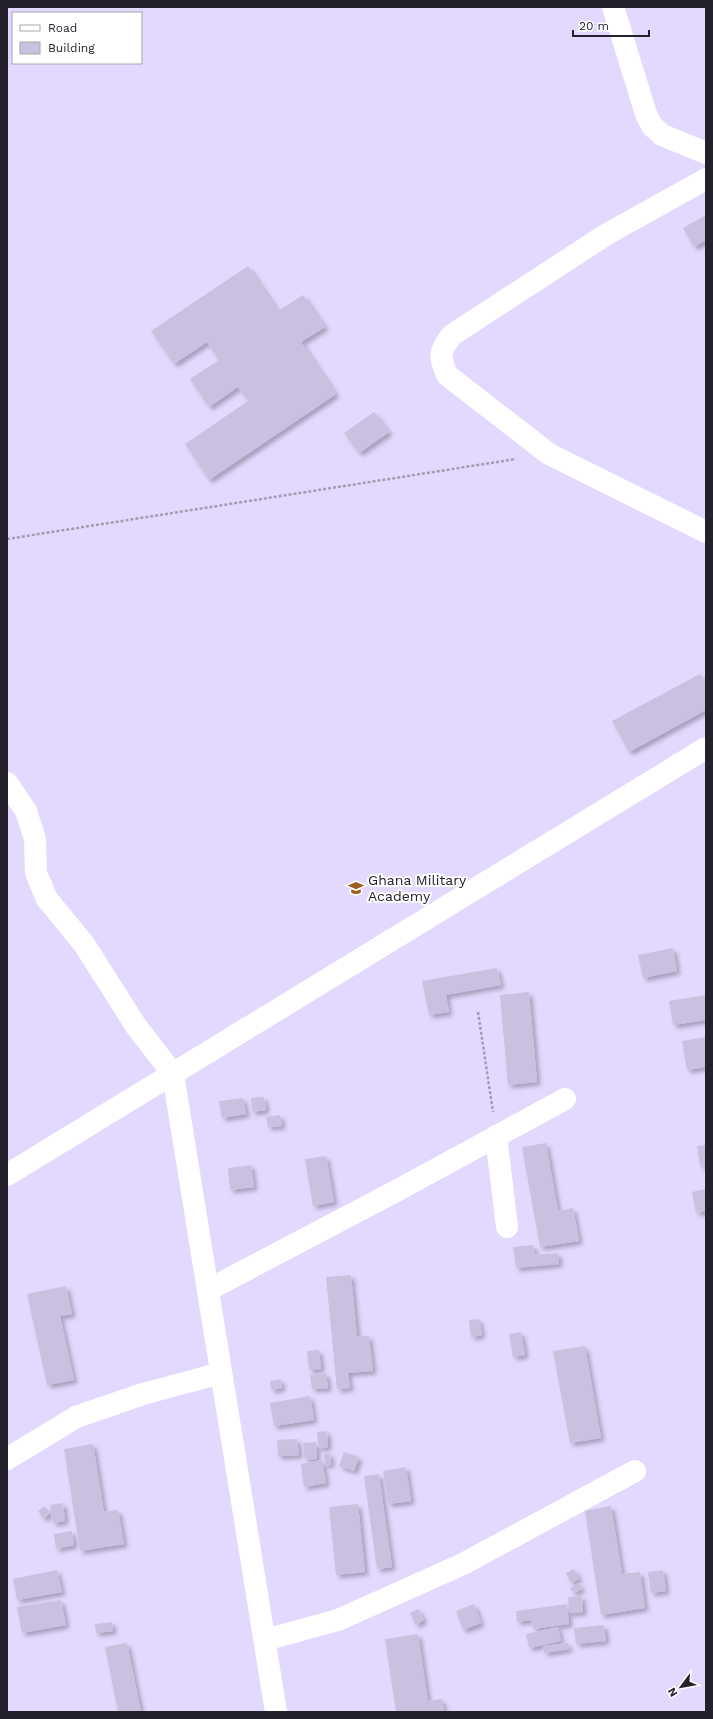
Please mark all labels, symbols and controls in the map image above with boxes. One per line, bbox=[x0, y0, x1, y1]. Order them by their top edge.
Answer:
legend bbox=[12, 12, 142, 64]
scale bar bbox=[573, 12, 649, 38]
text: 20 m bbox=[579, 19, 609, 33]
text: Road bbox=[48, 21, 77, 35]
text: Building bbox=[48, 41, 95, 55]
place label: Ghana Military Academy bbox=[368, 872, 467, 904]
school or university icon: Ghana Military Academy bbox=[347, 879, 365, 897]
north arrow bbox=[661, 1667, 701, 1707]
text: N bbox=[665, 1685, 681, 1699]

